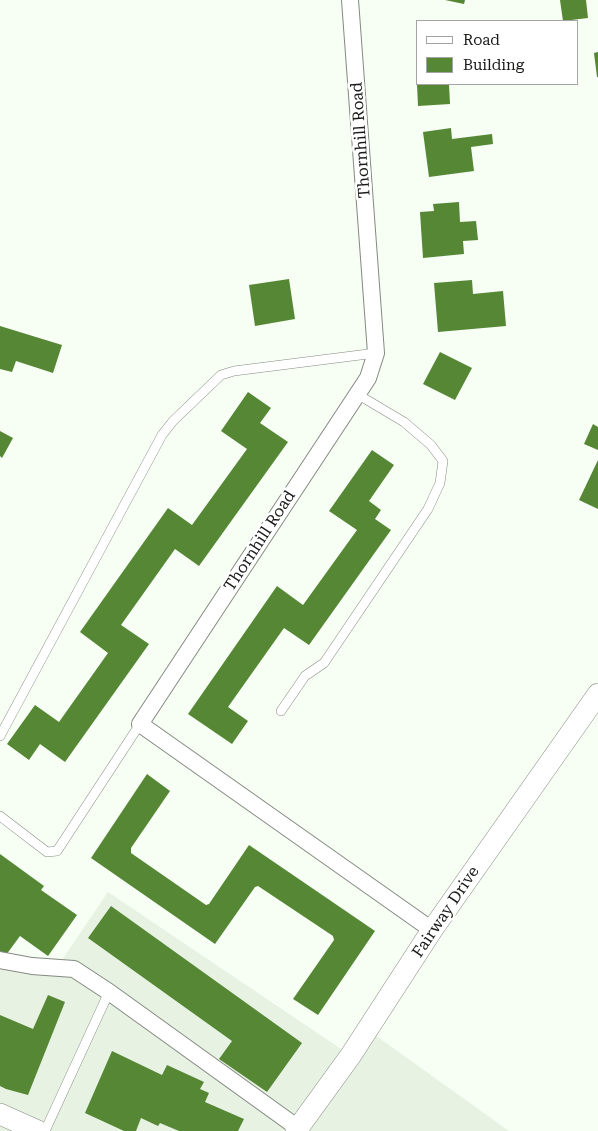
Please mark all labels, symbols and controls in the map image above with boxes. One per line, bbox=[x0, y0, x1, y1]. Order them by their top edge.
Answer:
legend bbox=[416, 20, 578, 85]
text: Road bbox=[463, 31, 500, 49]
text: Building bbox=[463, 56, 524, 74]
street label: Thornhill Road bbox=[347, 81, 375, 199]
street label: Thornhill Road bbox=[220, 487, 300, 595]
street label: Fairway Drive bbox=[408, 863, 484, 961]

